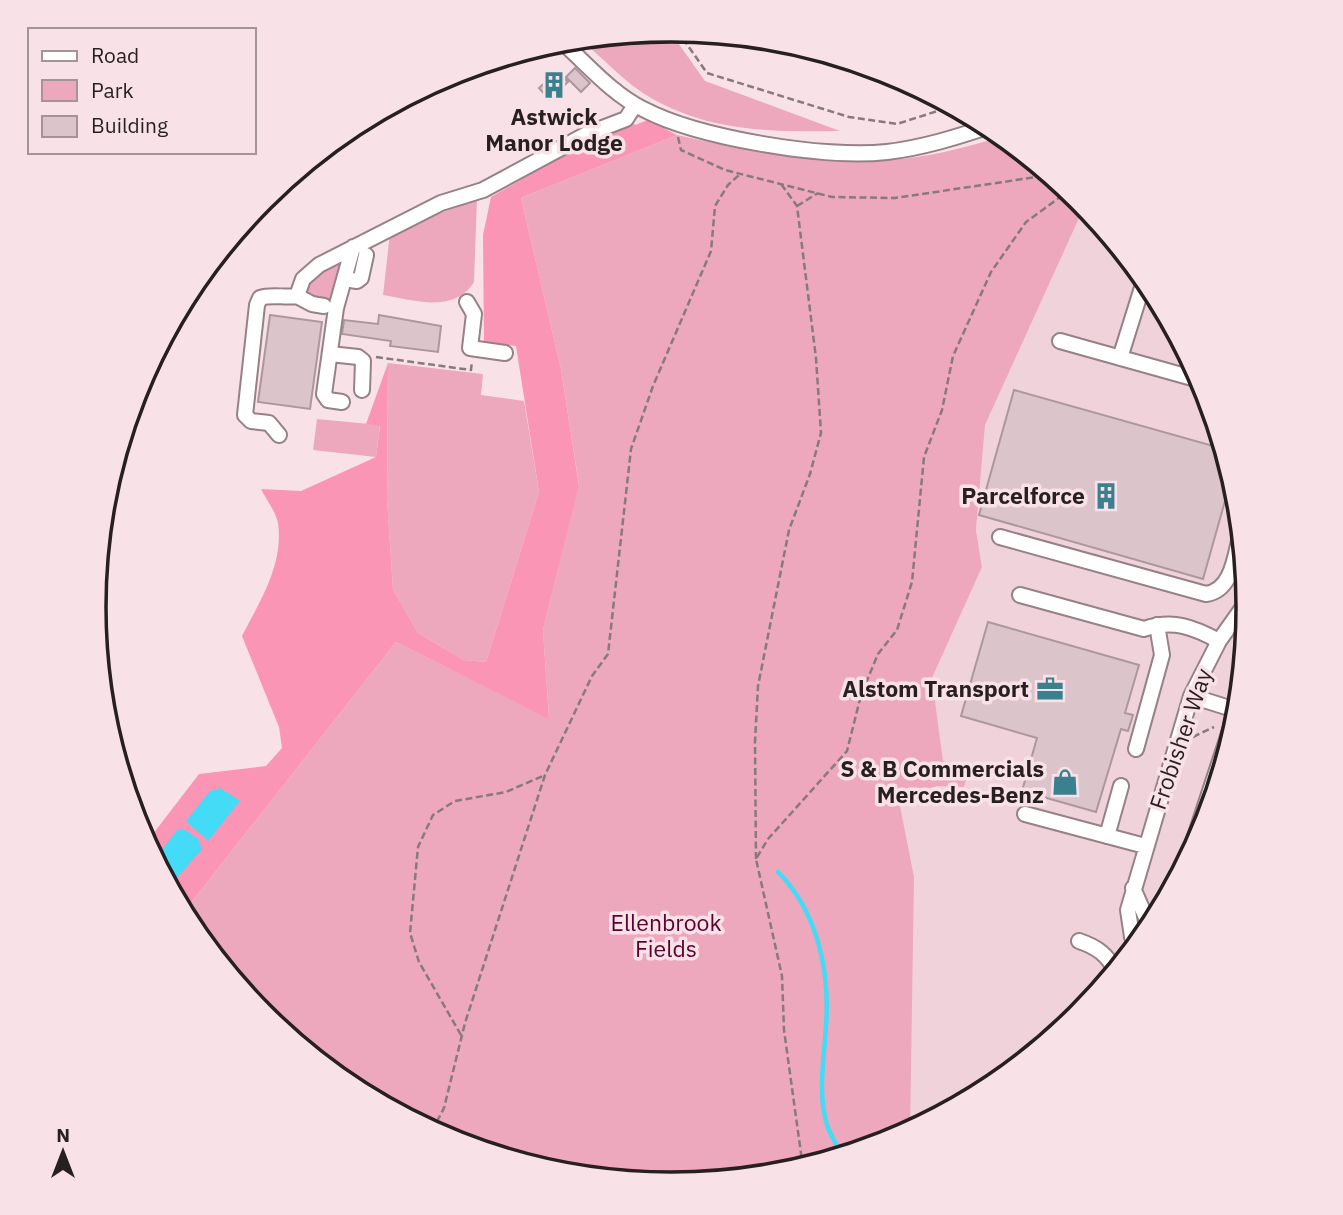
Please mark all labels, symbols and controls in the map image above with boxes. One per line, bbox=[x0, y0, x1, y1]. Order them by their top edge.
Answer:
legend bbox=[28, 28, 256, 154]
text: Road bbox=[91, 41, 139, 69]
building icon: Astwick Manor Lodge bbox=[539, 70, 569, 100]
text: Park bbox=[91, 76, 134, 104]
place label: Astwick Manor Lodge bbox=[485, 101, 623, 157]
text: Building bbox=[91, 111, 168, 139]
place label: Parcelforce bbox=[961, 480, 1085, 510]
building icon: Parcelforce bbox=[1091, 481, 1121, 511]
street label: Frobisher Way bbox=[1142, 664, 1218, 813]
place label: Alstom Transport bbox=[842, 673, 1029, 703]
office icon: Alstom Transport bbox=[1035, 674, 1065, 704]
place label: S & B Commercials Mercedes-Benz bbox=[840, 753, 1044, 809]
shop icon: S & B Commercials Mercedes-Benz bbox=[1050, 767, 1080, 797]
park label: Ellenbrook Fields bbox=[610, 907, 722, 963]
north arrow bbox=[28, 1117, 98, 1187]
text: N bbox=[56, 1123, 70, 1147]

